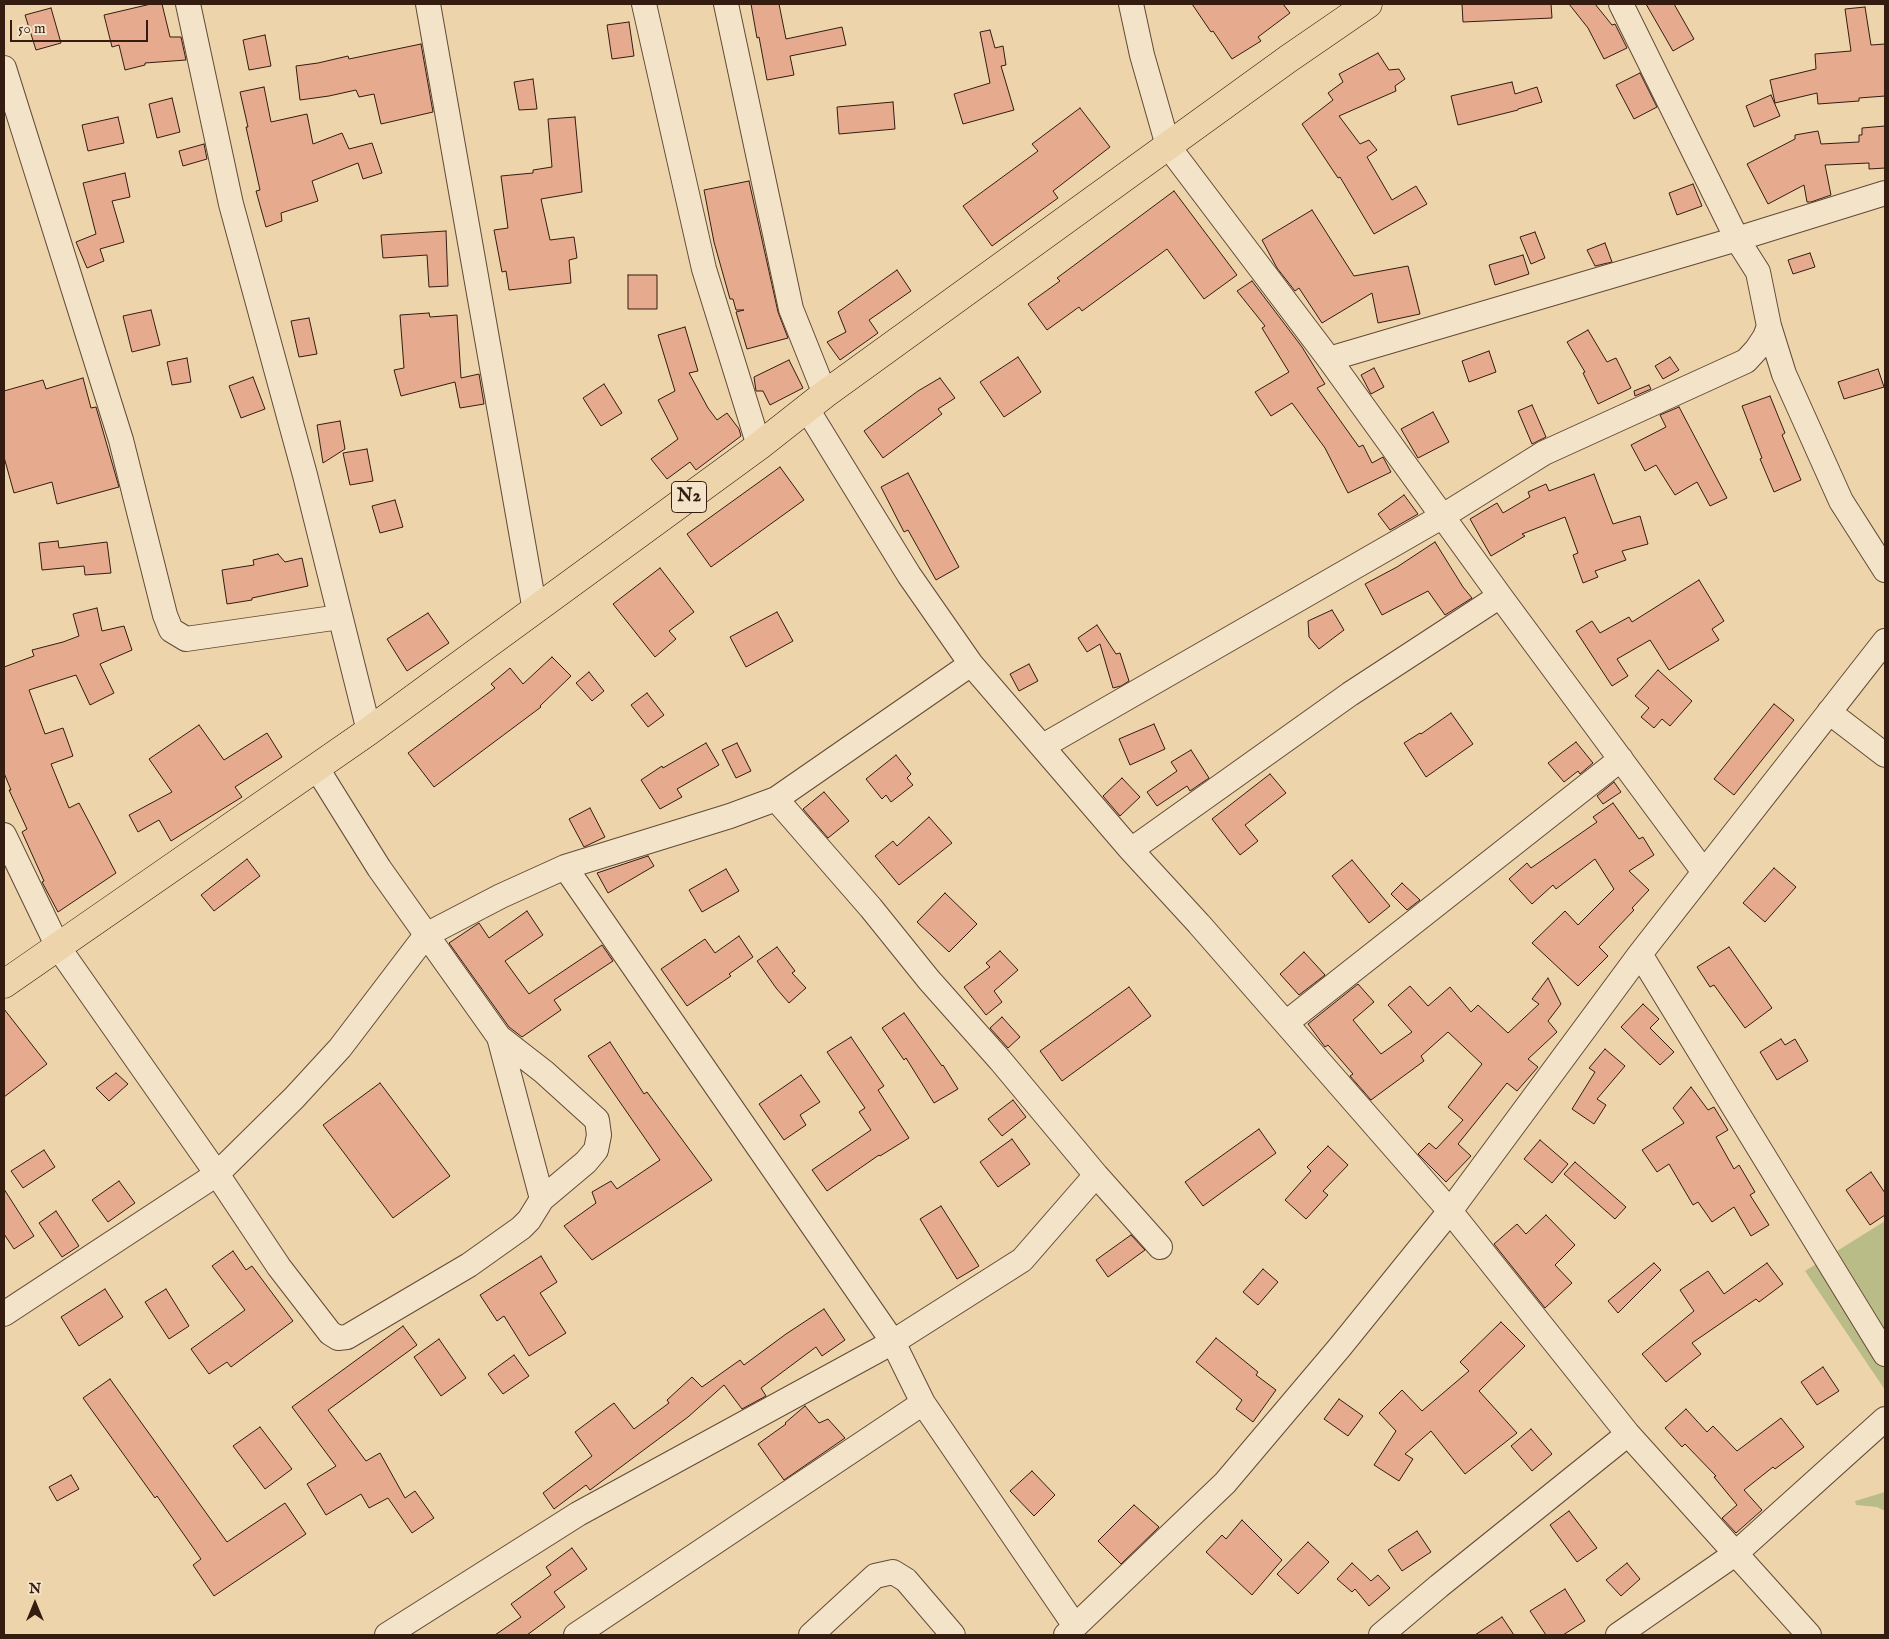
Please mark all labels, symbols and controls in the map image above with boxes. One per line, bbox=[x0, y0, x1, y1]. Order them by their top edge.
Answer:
scale bar bbox=[12, 10, 150, 42]
text: 50 m bbox=[18, 19, 46, 38]
road number: N2 bbox=[672, 482, 706, 512]
north arrow bbox=[10, 1579, 60, 1629]
text: N bbox=[29, 1580, 41, 1598]

